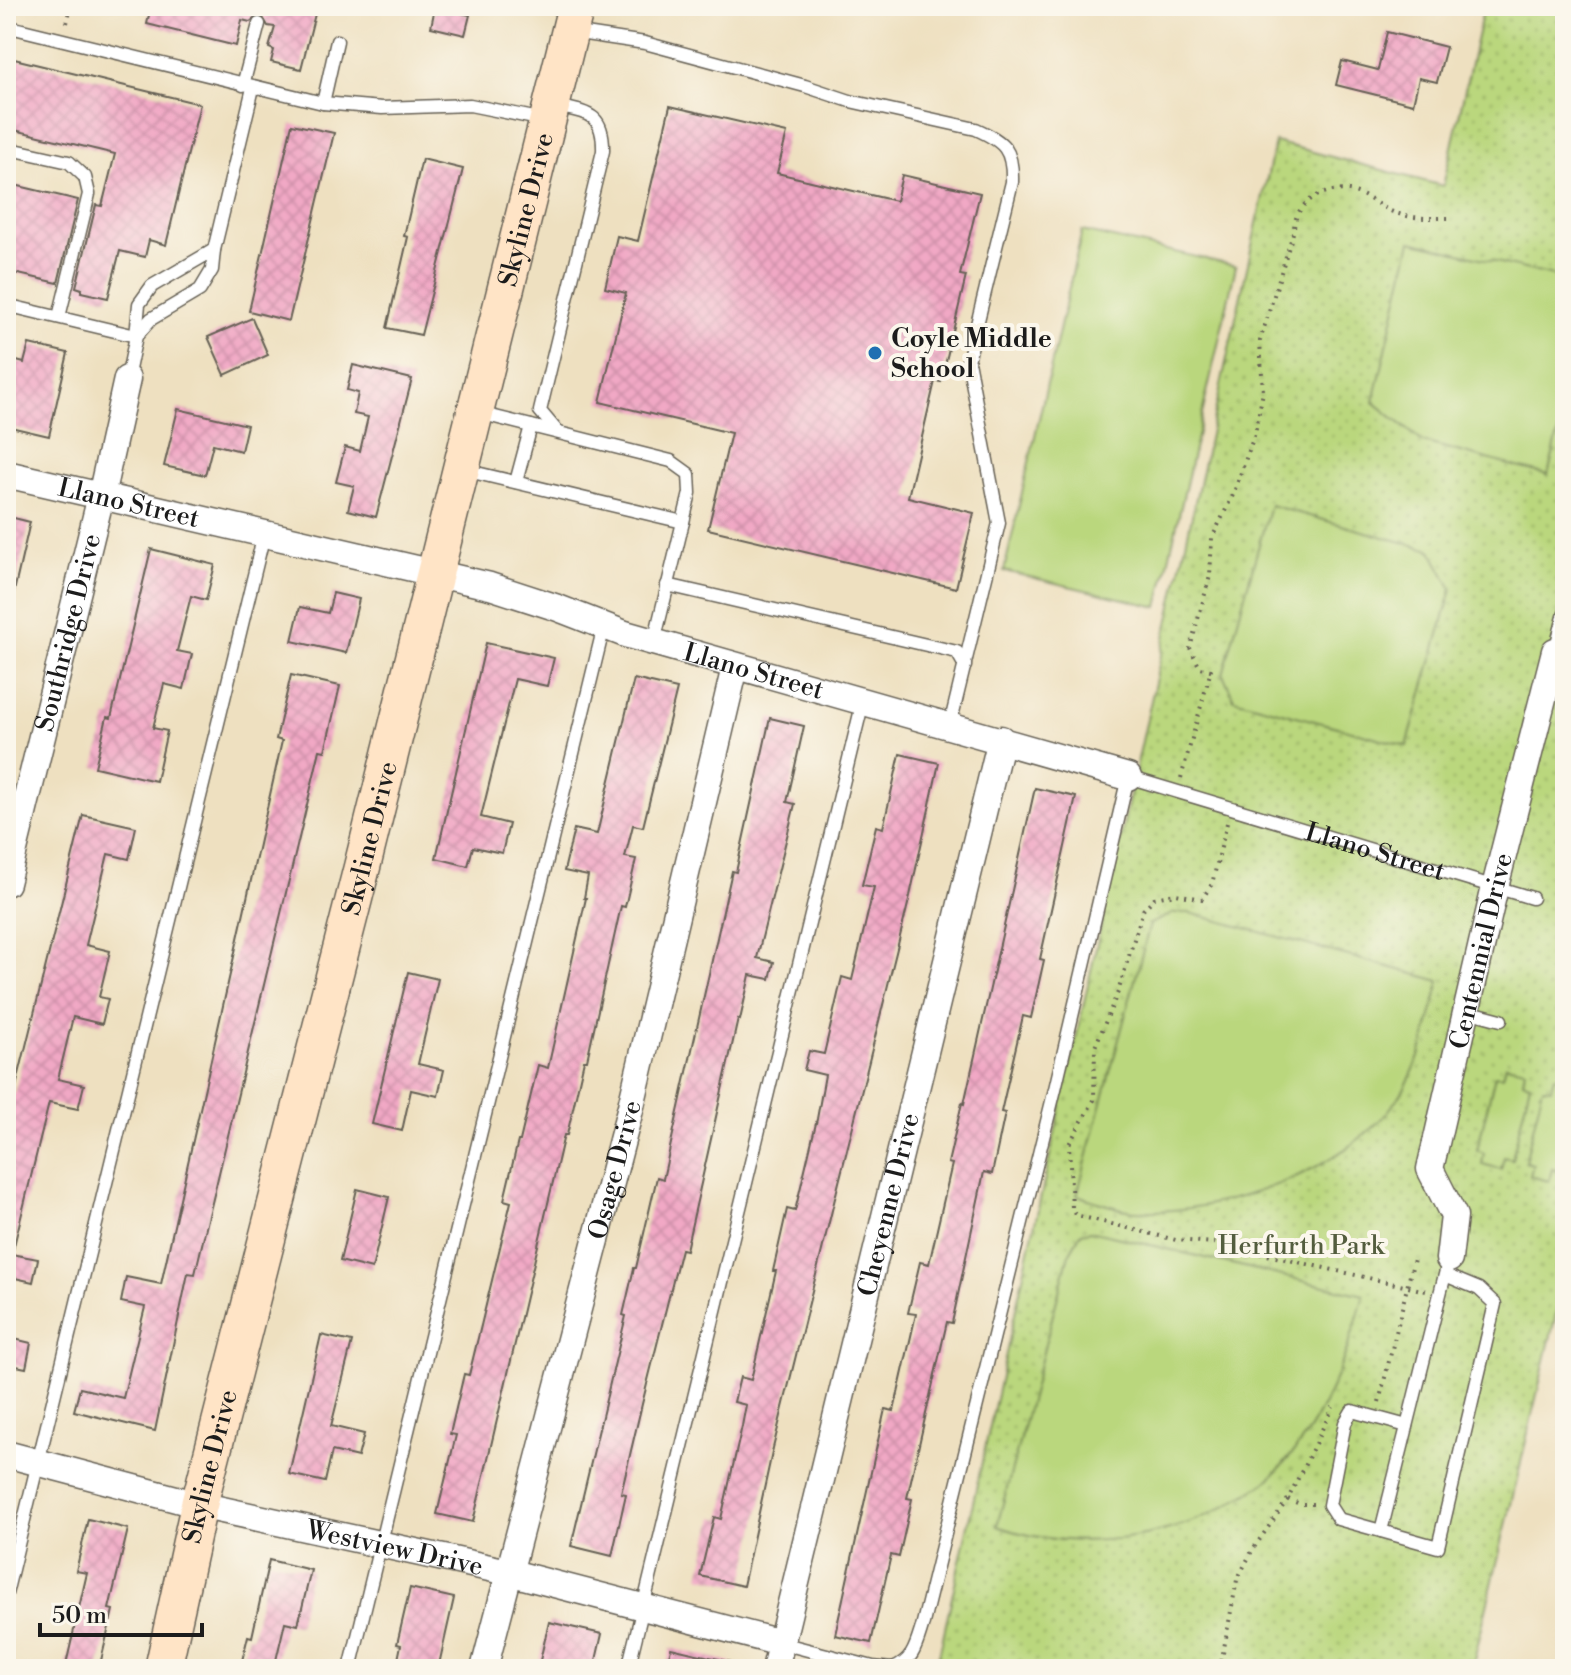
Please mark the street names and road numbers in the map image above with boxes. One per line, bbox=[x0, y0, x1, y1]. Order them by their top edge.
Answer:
street label: Skyline Drive bbox=[492, 129, 561, 290]
street label: Llano Street bbox=[55, 472, 202, 535]
street label: Southridge Drive bbox=[29, 531, 108, 735]
street label: Llano Street bbox=[680, 636, 827, 707]
street label: Skyline Drive bbox=[335, 758, 405, 919]
street label: Llano Street bbox=[1301, 816, 1449, 888]
street label: Centennial Drive bbox=[1443, 849, 1520, 1052]
street label: Osage Drive bbox=[582, 1097, 649, 1243]
street label: Cheyenne Drive bbox=[851, 1110, 927, 1300]
street label: Skyline Drive bbox=[176, 1386, 245, 1546]
street label: Westview Drive bbox=[302, 1514, 486, 1583]

